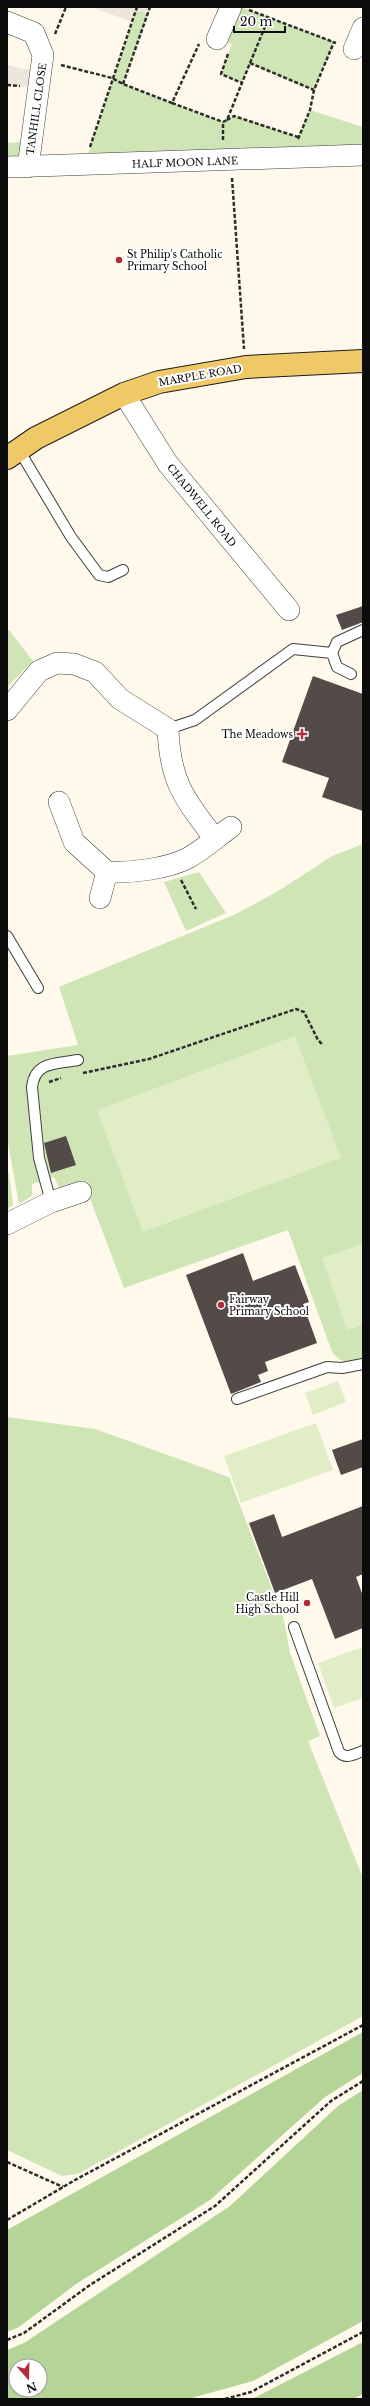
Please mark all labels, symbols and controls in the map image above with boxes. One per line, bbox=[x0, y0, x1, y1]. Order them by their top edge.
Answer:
scale bar bbox=[234, 8, 285, 34]
text: 20 m bbox=[240, 14, 272, 29]
street label: TANHILL CLOSE bbox=[24, 62, 49, 156]
street label: HALF MOON LANE bbox=[132, 154, 238, 171]
place label: St Philip's Catholic Primary School bbox=[127, 248, 223, 273]
marker: St Philip's Catholic Primary School bbox=[114, 255, 124, 265]
street label: MARPLE ROAD bbox=[158, 362, 243, 389]
street label: CHADWELL ROAD bbox=[164, 461, 239, 550]
place label: The Meadows bbox=[222, 728, 293, 741]
marker: The Meadows bbox=[296, 728, 308, 740]
place label: Fairway Primary School bbox=[229, 1293, 309, 1318]
marker: Fairway Primary School bbox=[216, 1300, 226, 1310]
place label: Castle Hill High School bbox=[236, 1591, 299, 1616]
marker: Castle Hill High School bbox=[302, 1598, 312, 1608]
north arrow bbox=[8, 2358, 48, 2398]
text: N bbox=[24, 2379, 39, 2396]

